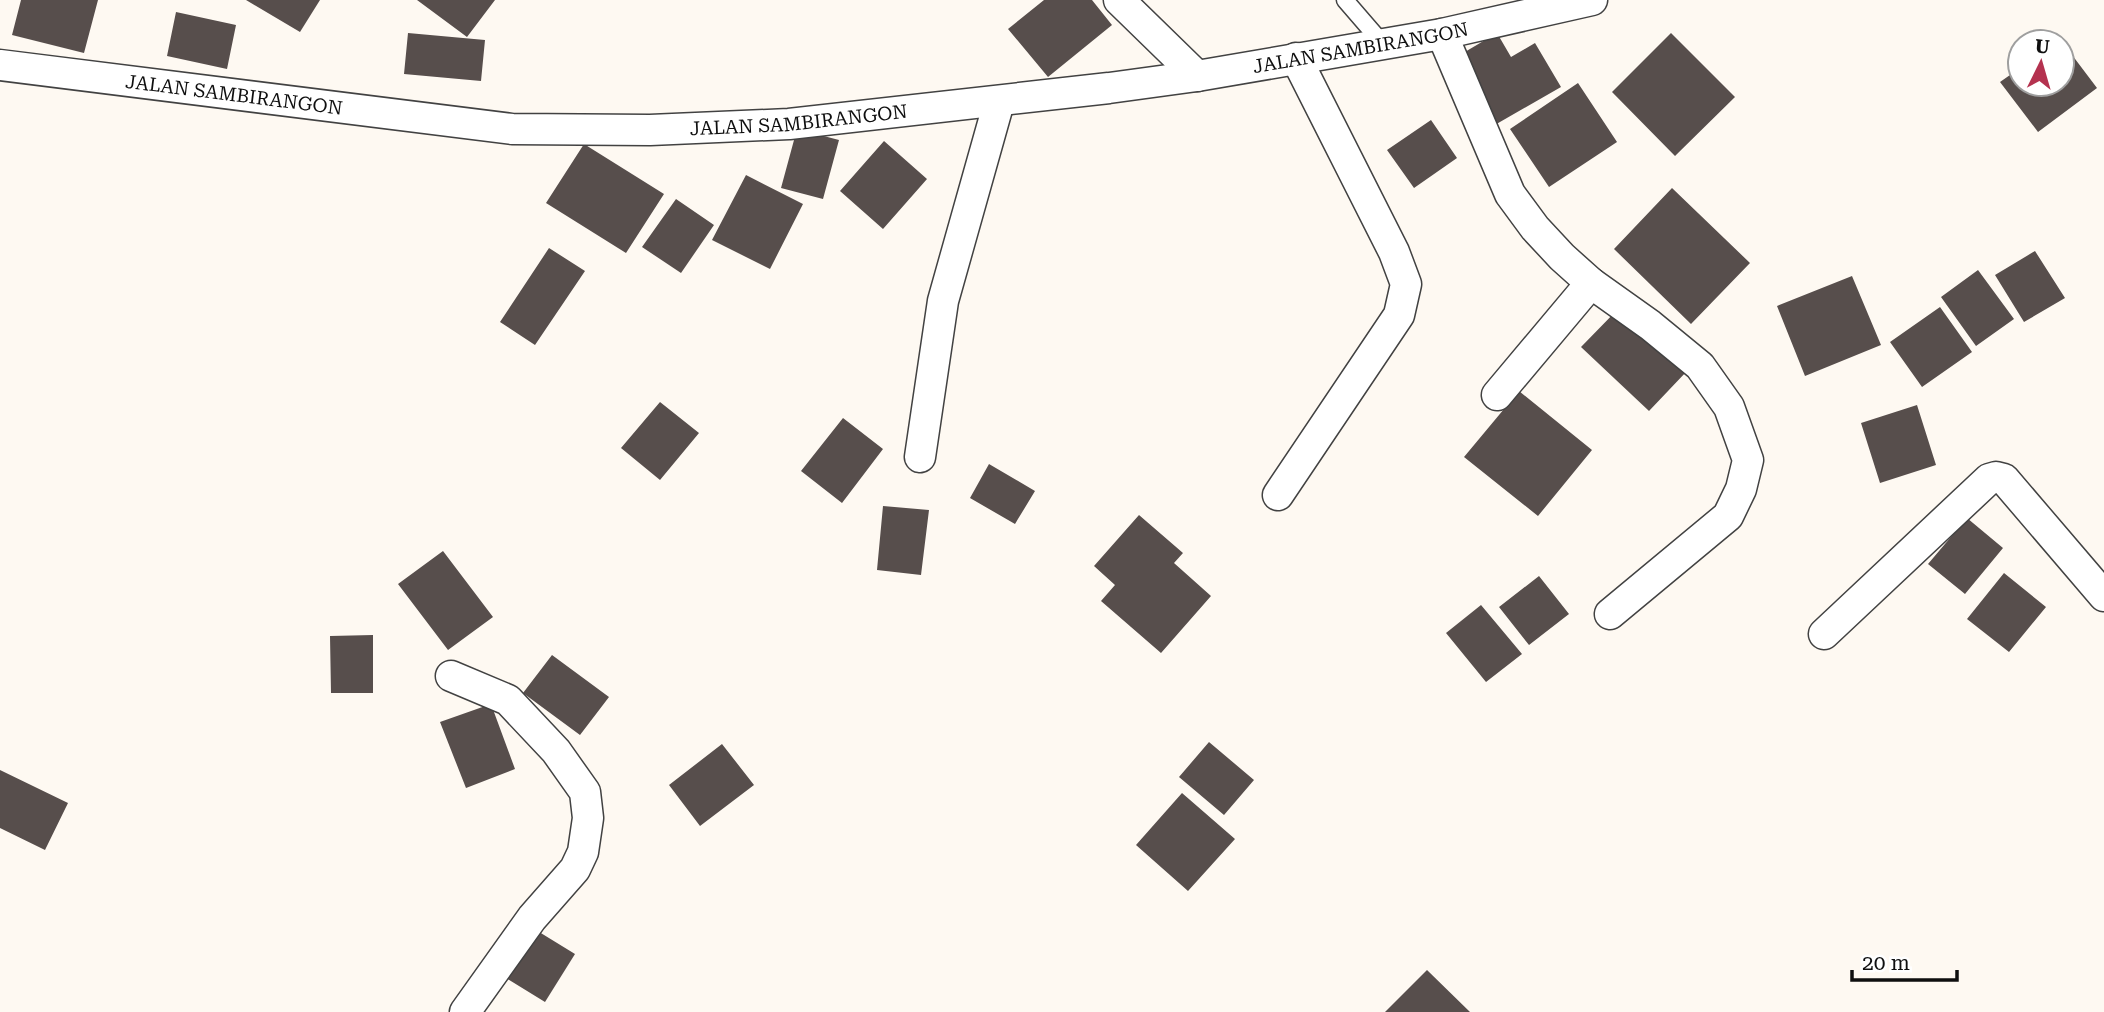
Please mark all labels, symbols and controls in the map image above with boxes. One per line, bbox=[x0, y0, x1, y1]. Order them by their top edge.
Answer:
street label: JALAN SAMBIRANGON bbox=[1251, 17, 1471, 78]
north arrow bbox=[2006, 28, 2076, 98]
text: U bbox=[2034, 34, 2051, 59]
street label: JALAN SAMBIRANGON bbox=[124, 69, 344, 119]
street label: JALAN SAMBIRANGON bbox=[689, 99, 909, 140]
scale bar bbox=[1852, 939, 1957, 983]
text: 20 m bbox=[1862, 951, 1910, 975]

